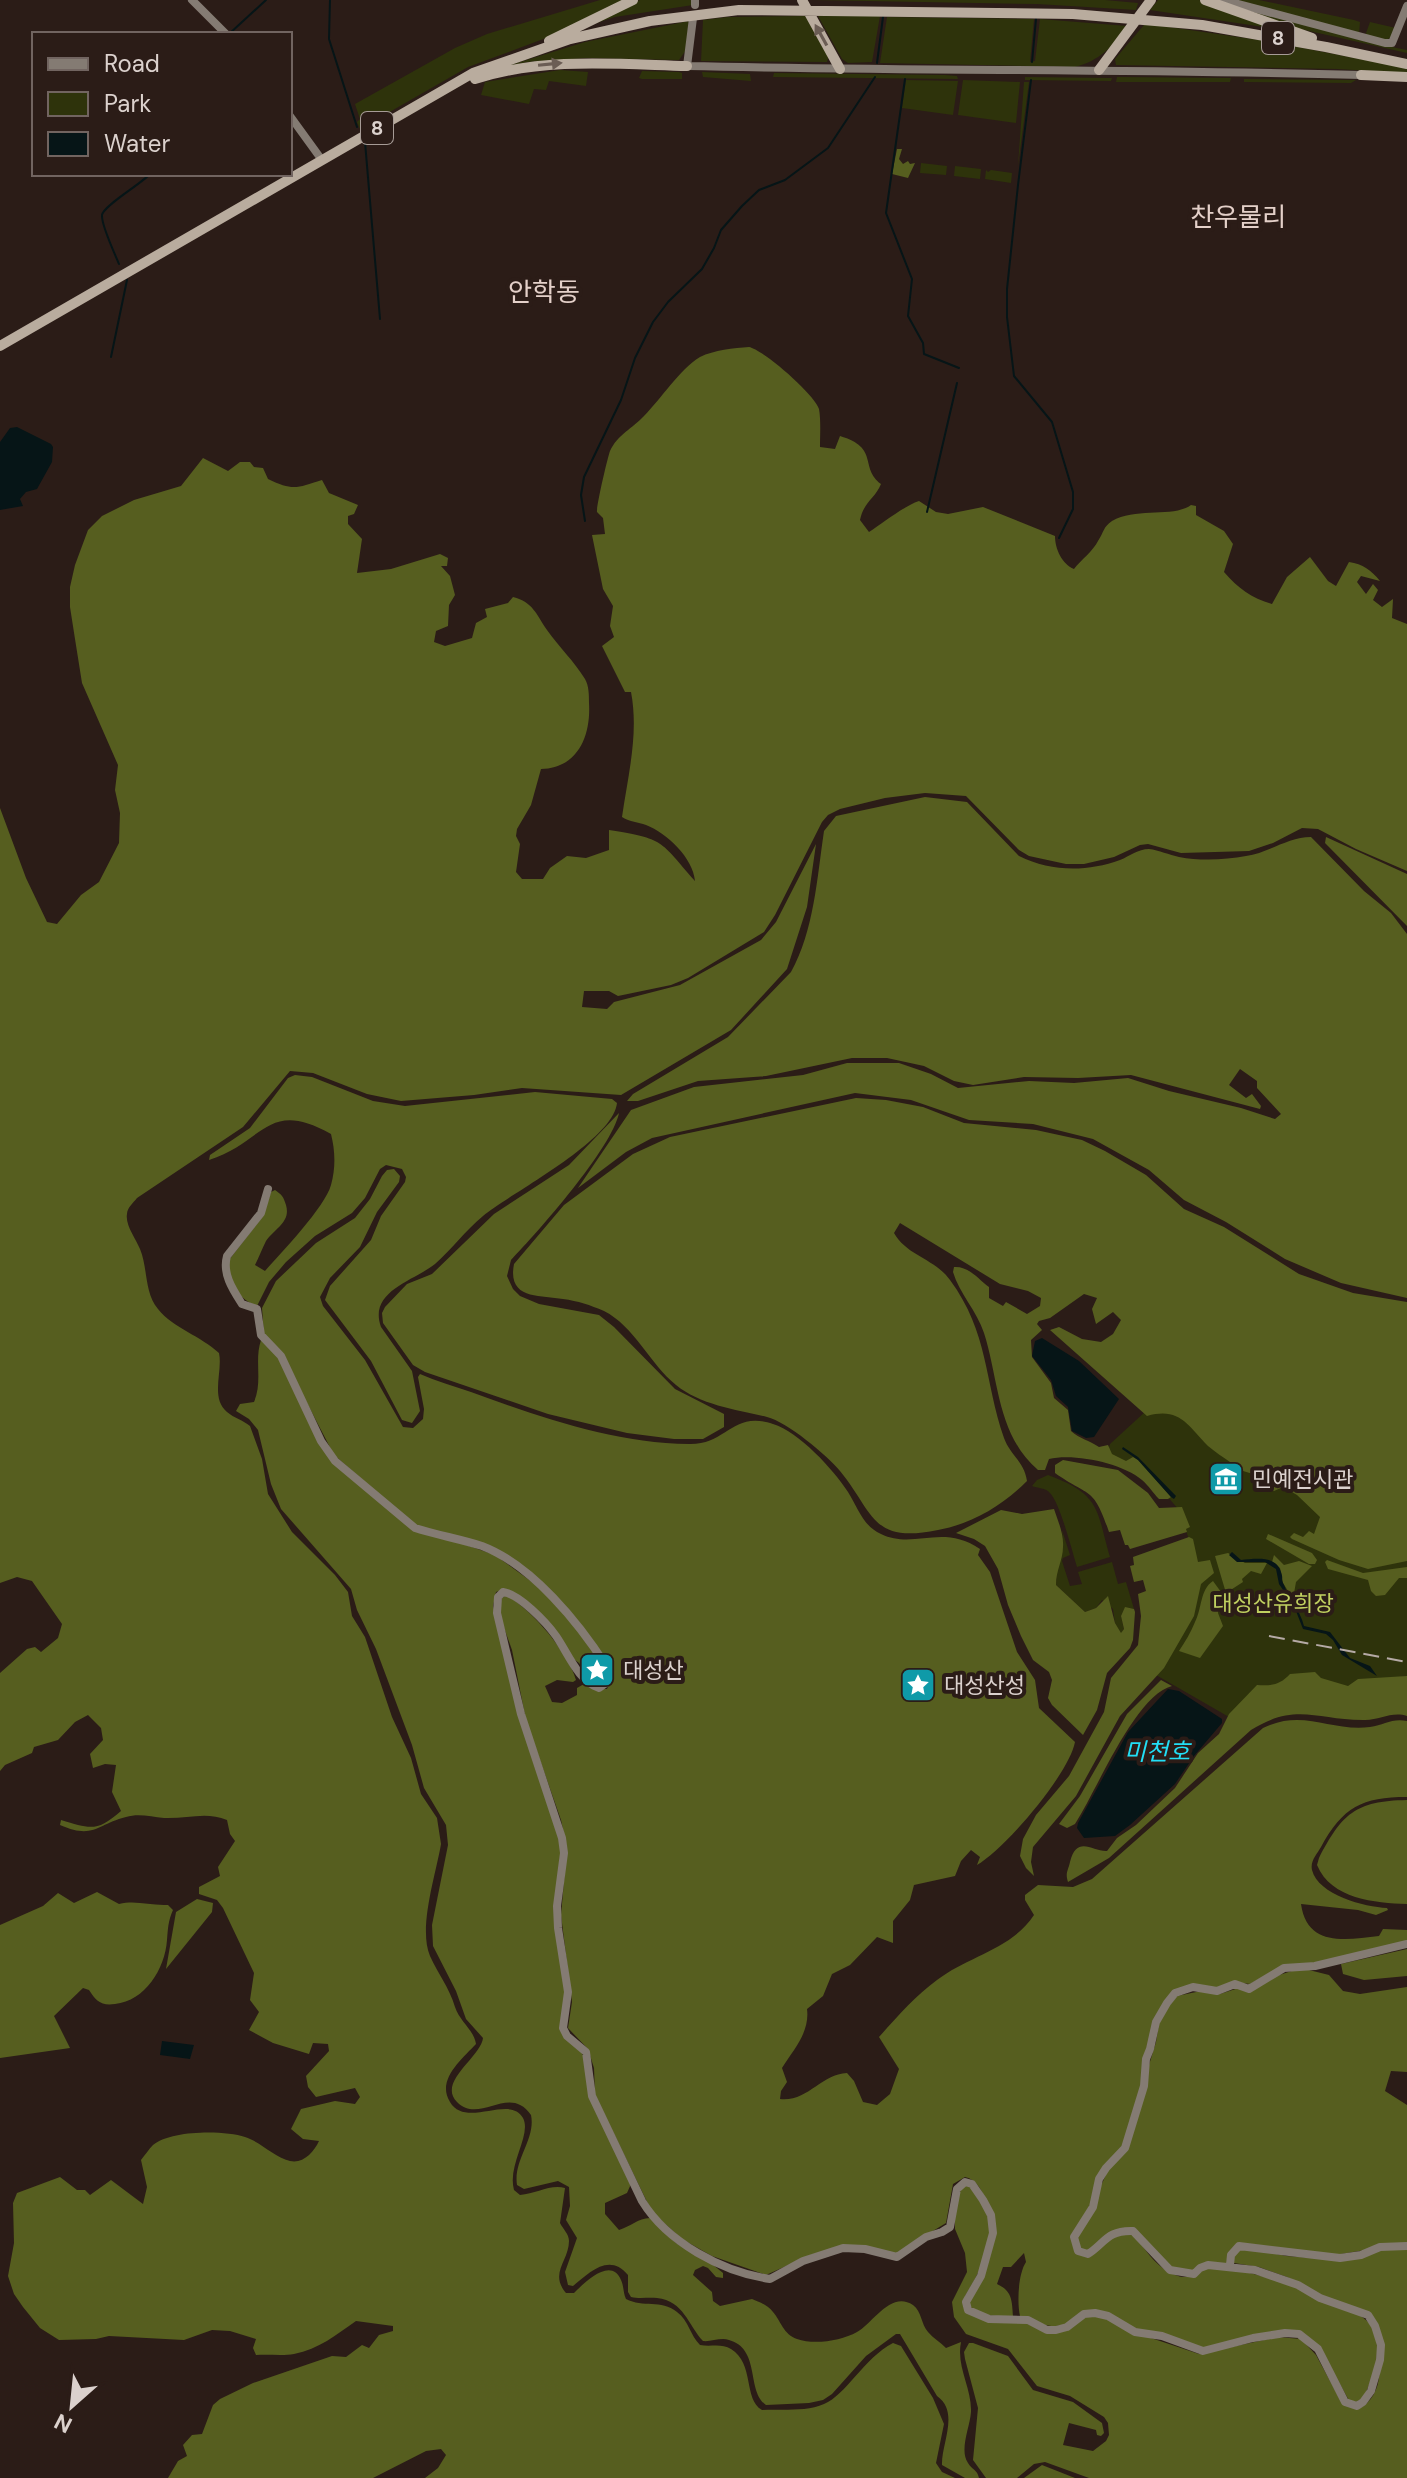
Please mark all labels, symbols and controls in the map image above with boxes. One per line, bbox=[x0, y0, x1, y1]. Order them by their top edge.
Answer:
road number: 8 bbox=[1262, 22, 1294, 54]
one-way arrow bbox=[814, 23, 828, 46]
legend bbox=[32, 32, 292, 176]
text: Road bbox=[104, 48, 160, 79]
one-way arrow bbox=[537, 58, 562, 71]
text: Park bbox=[104, 88, 151, 119]
road number: 8 bbox=[361, 112, 393, 144]
text: Water bbox=[104, 128, 170, 159]
district label: 찬우물리 bbox=[1190, 200, 1286, 234]
district label: 안학동 bbox=[508, 275, 580, 309]
museum icon: 민예전시관 bbox=[1207, 1460, 1245, 1498]
place label: 민예전시관 bbox=[1252, 1465, 1353, 1494]
park label: 대성산유희장 bbox=[1212, 1589, 1334, 1618]
place icon: 대성산 bbox=[578, 1651, 616, 1689]
place label: 대성산 bbox=[623, 1656, 684, 1685]
place icon: 대성산성 bbox=[899, 1666, 937, 1704]
place label: 대성산성 bbox=[944, 1671, 1025, 1700]
water label: 미천호 bbox=[1124, 1736, 1192, 1767]
north arrow bbox=[32, 2366, 112, 2446]
text: N bbox=[49, 2407, 77, 2440]

